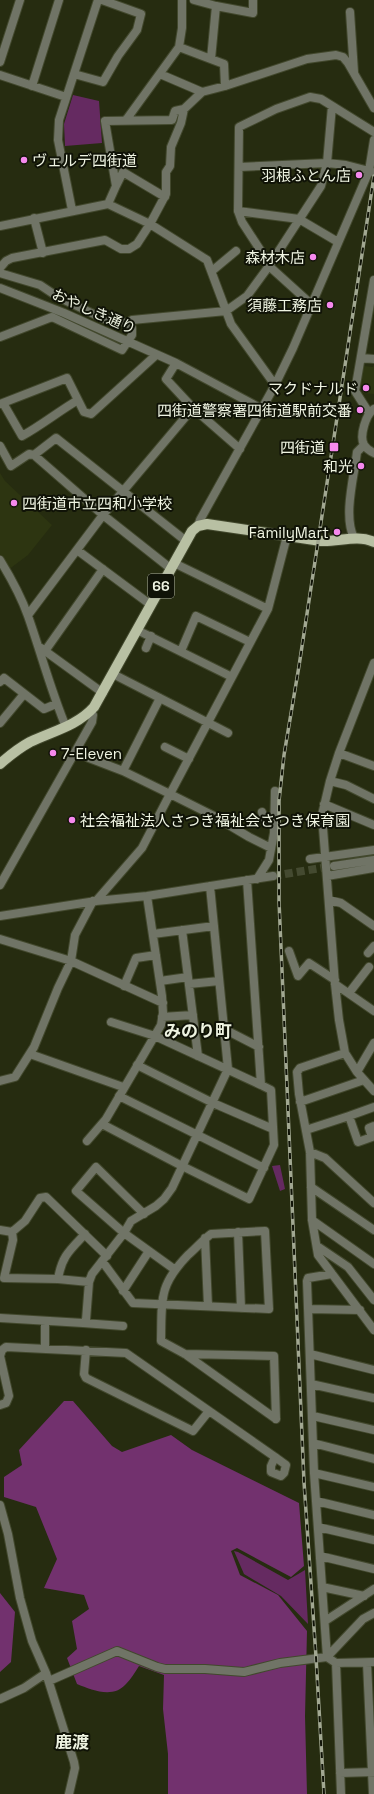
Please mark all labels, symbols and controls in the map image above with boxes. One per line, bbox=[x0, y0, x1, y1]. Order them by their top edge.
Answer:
place label: ヴェルデ四街道 bbox=[32, 151, 137, 170]
marker: ヴェルデ四街道 bbox=[19, 155, 29, 165]
place label: 羽根ふとん店 bbox=[261, 166, 351, 185]
marker: 羽根ふとん店 bbox=[354, 170, 364, 180]
place label: 森材木店 bbox=[245, 248, 305, 267]
marker: 森材木店 bbox=[308, 252, 318, 262]
street label: おやしき通り bbox=[49, 284, 139, 338]
place label: 須藤工務店 bbox=[247, 296, 322, 315]
marker: 須藤工務店 bbox=[325, 300, 335, 310]
place label: マクドナルド bbox=[268, 379, 358, 398]
marker: マクドナルド bbox=[361, 383, 371, 393]
place label: 四街道警察署四街道駅前交番 bbox=[157, 401, 352, 420]
marker: 四街道警察署四街道駅前交番 bbox=[355, 405, 365, 415]
place label: 四街道 bbox=[280, 438, 325, 457]
marker: 四街道 bbox=[328, 441, 340, 453]
place label: 和光 bbox=[323, 457, 353, 476]
marker: 和光 bbox=[356, 461, 366, 471]
place label: 四街道市立四和小学校 bbox=[22, 494, 172, 513]
marker: 四街道市立四和小学校 bbox=[9, 498, 19, 508]
place label: FamilyMart bbox=[249, 523, 329, 542]
marker: FamilyMart bbox=[332, 527, 342, 537]
road number: 66 bbox=[148, 574, 174, 598]
place label: 7-Eleven bbox=[61, 744, 122, 763]
marker: 7-Eleven bbox=[48, 748, 58, 758]
place label: 社会福祉法人さつき福祉会さつき保育園 bbox=[80, 811, 350, 830]
marker: 社会福祉法人さつき福祉会さつき保育園 bbox=[67, 815, 77, 825]
district label: みのり町 bbox=[164, 1020, 232, 1042]
district label: 鹿渡 bbox=[55, 1731, 89, 1753]

